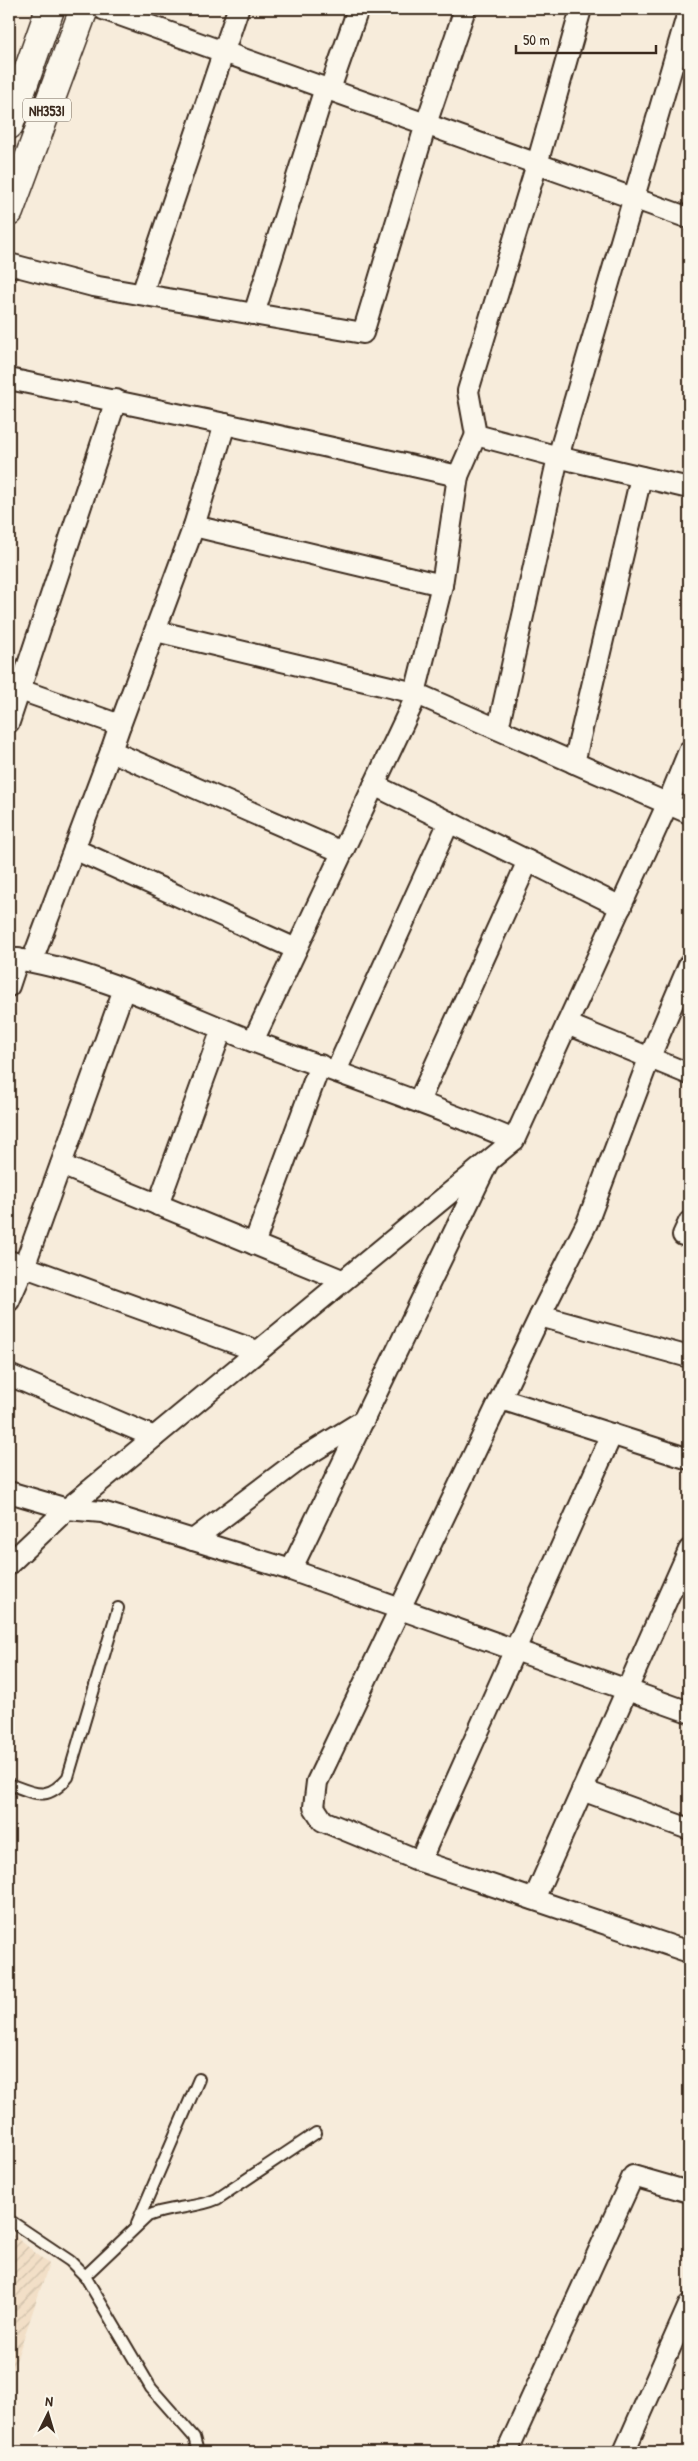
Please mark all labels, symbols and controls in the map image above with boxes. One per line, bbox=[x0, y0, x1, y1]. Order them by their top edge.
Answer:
scale bar bbox=[516, 22, 656, 54]
text: 50 m bbox=[523, 29, 550, 50]
road number: NH353I bbox=[23, 98, 71, 122]
north arrow bbox=[22, 2388, 72, 2438]
text: N bbox=[45, 2391, 54, 2410]

